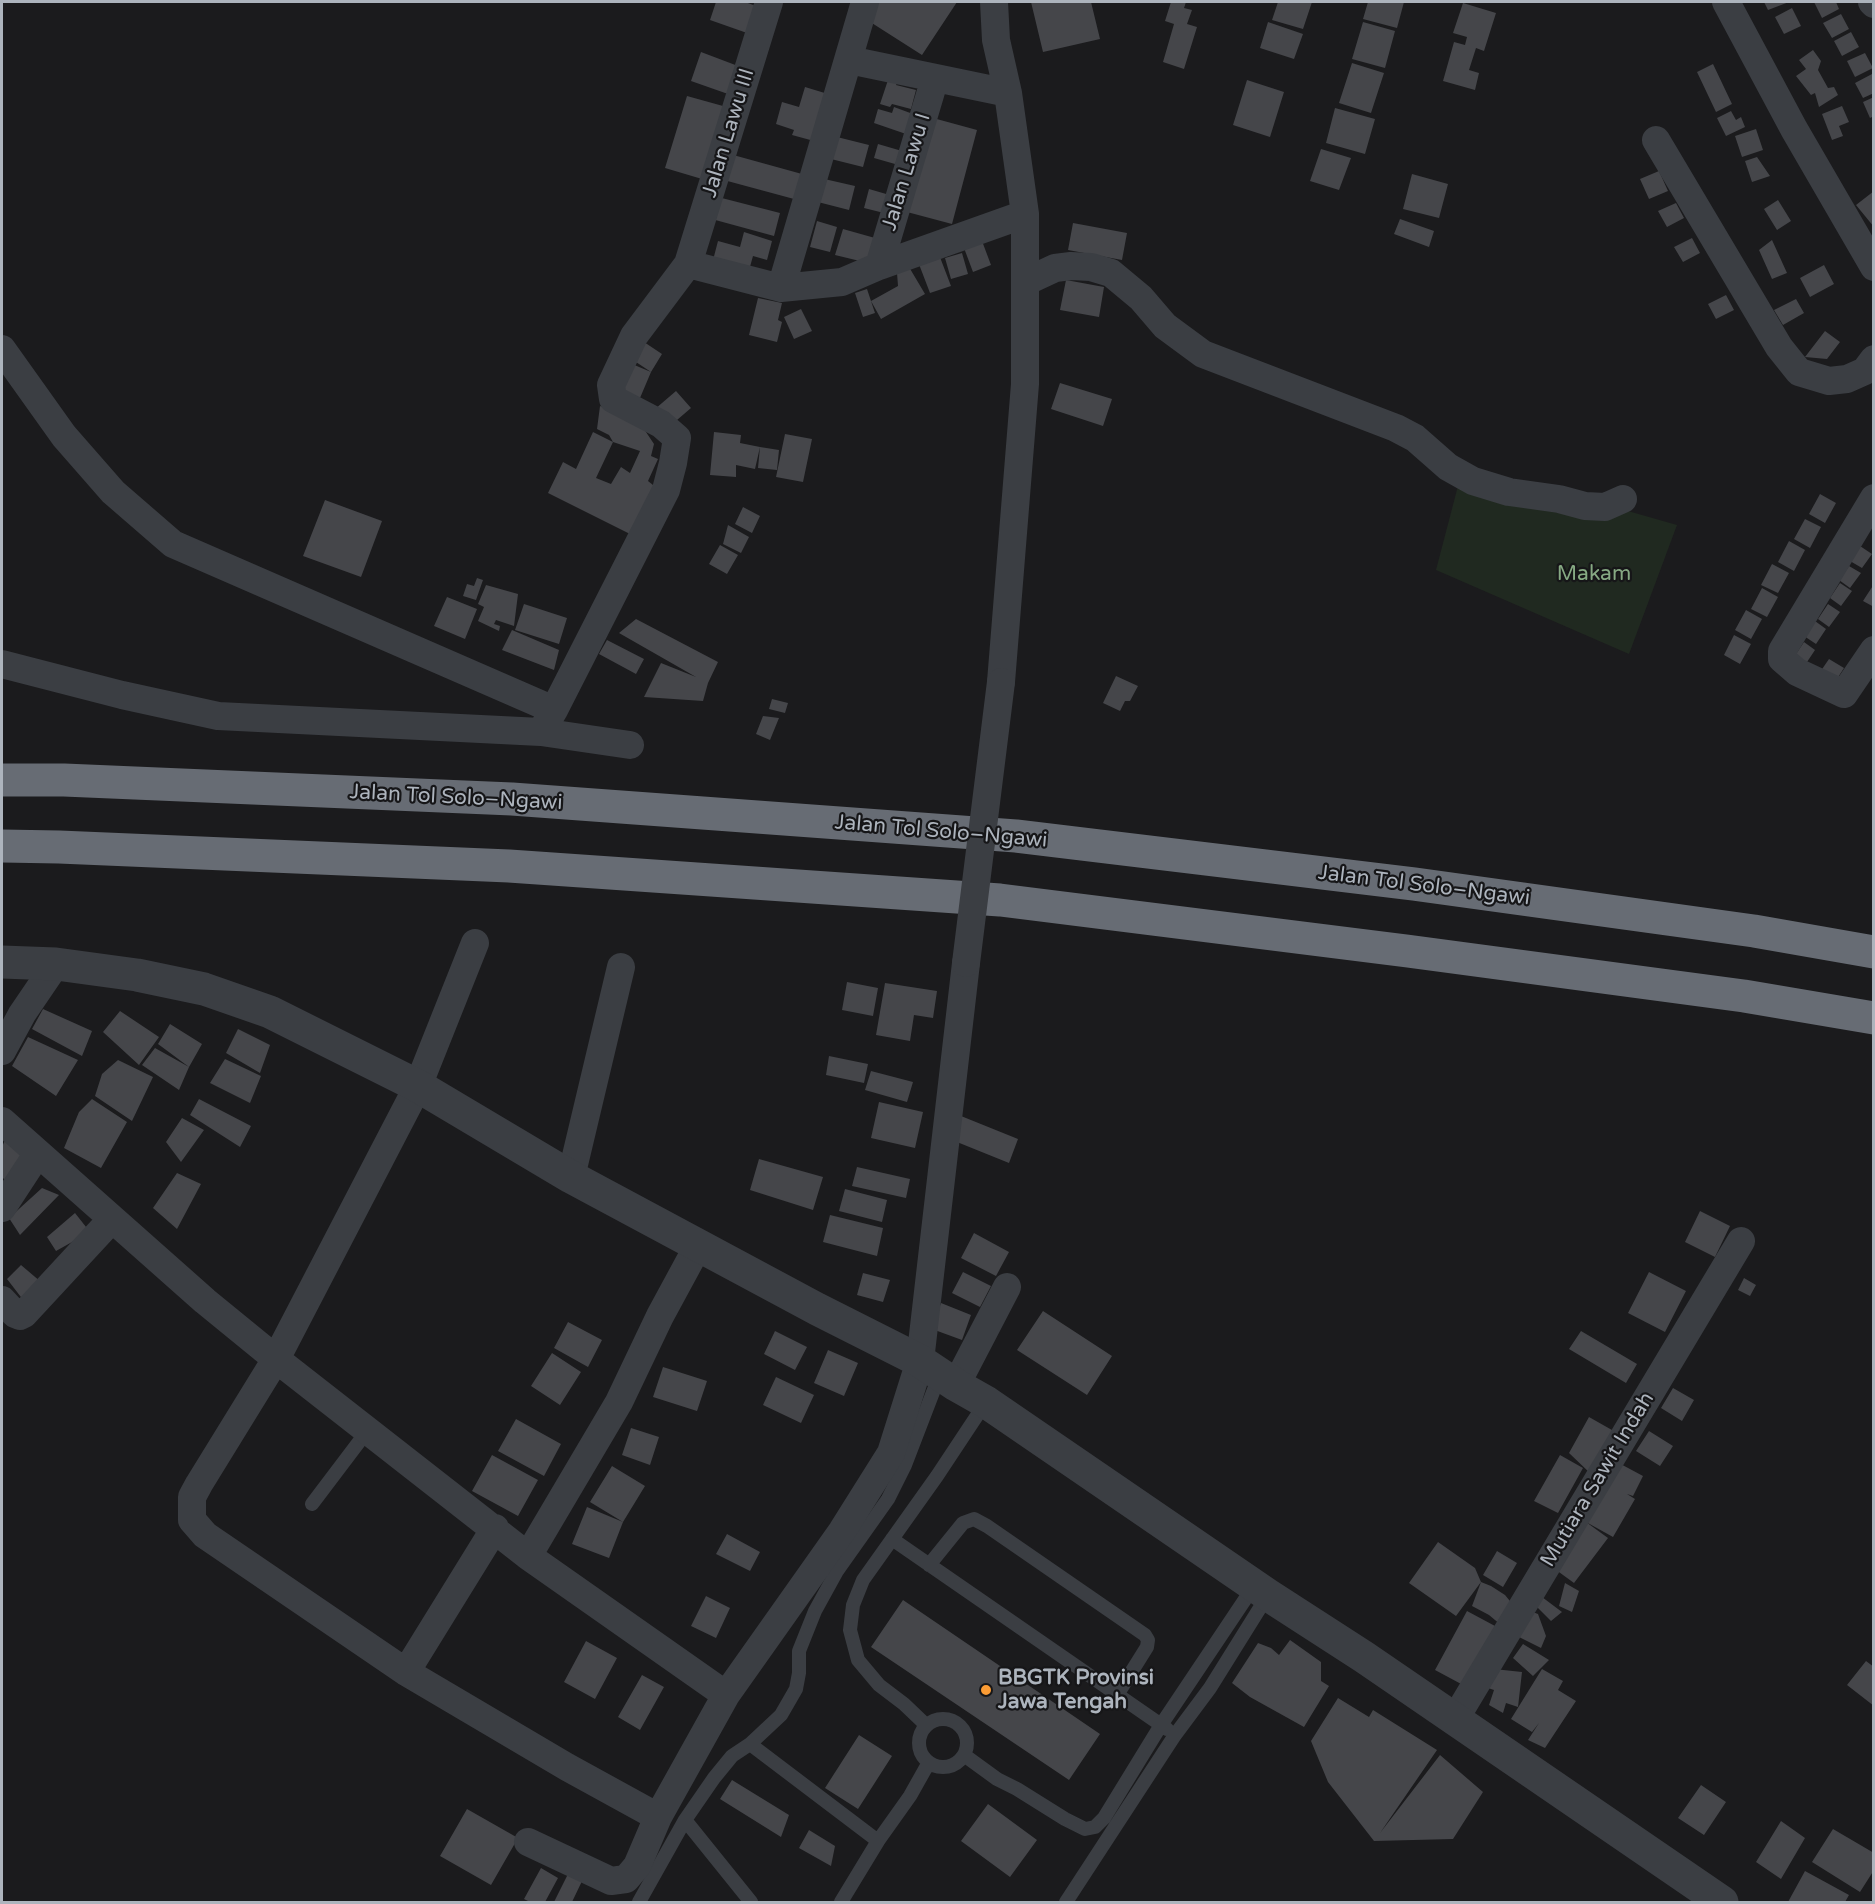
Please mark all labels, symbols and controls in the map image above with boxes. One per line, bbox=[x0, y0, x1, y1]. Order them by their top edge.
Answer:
street label: Jalan Lawu III bbox=[697, 66, 761, 200]
street label: Jalan Lawu I bbox=[877, 110, 937, 234]
park label: Makam bbox=[1557, 561, 1631, 587]
street label: Jalan Tol Solo–Ngawi bbox=[349, 780, 563, 816]
street label: Jalan Tol Solo–Ngawi bbox=[834, 810, 1048, 854]
street label: Jalan Tol Solo–Ngawi bbox=[1317, 861, 1531, 911]
street label: Mutiara Sawit Indah bbox=[1536, 1388, 1660, 1572]
place label: BBGTK Provinsi Jawa Tengah bbox=[998, 1665, 1154, 1715]
marker: BBGTK Provinsi Jawa Tengah bbox=[979, 1683, 993, 1697]

